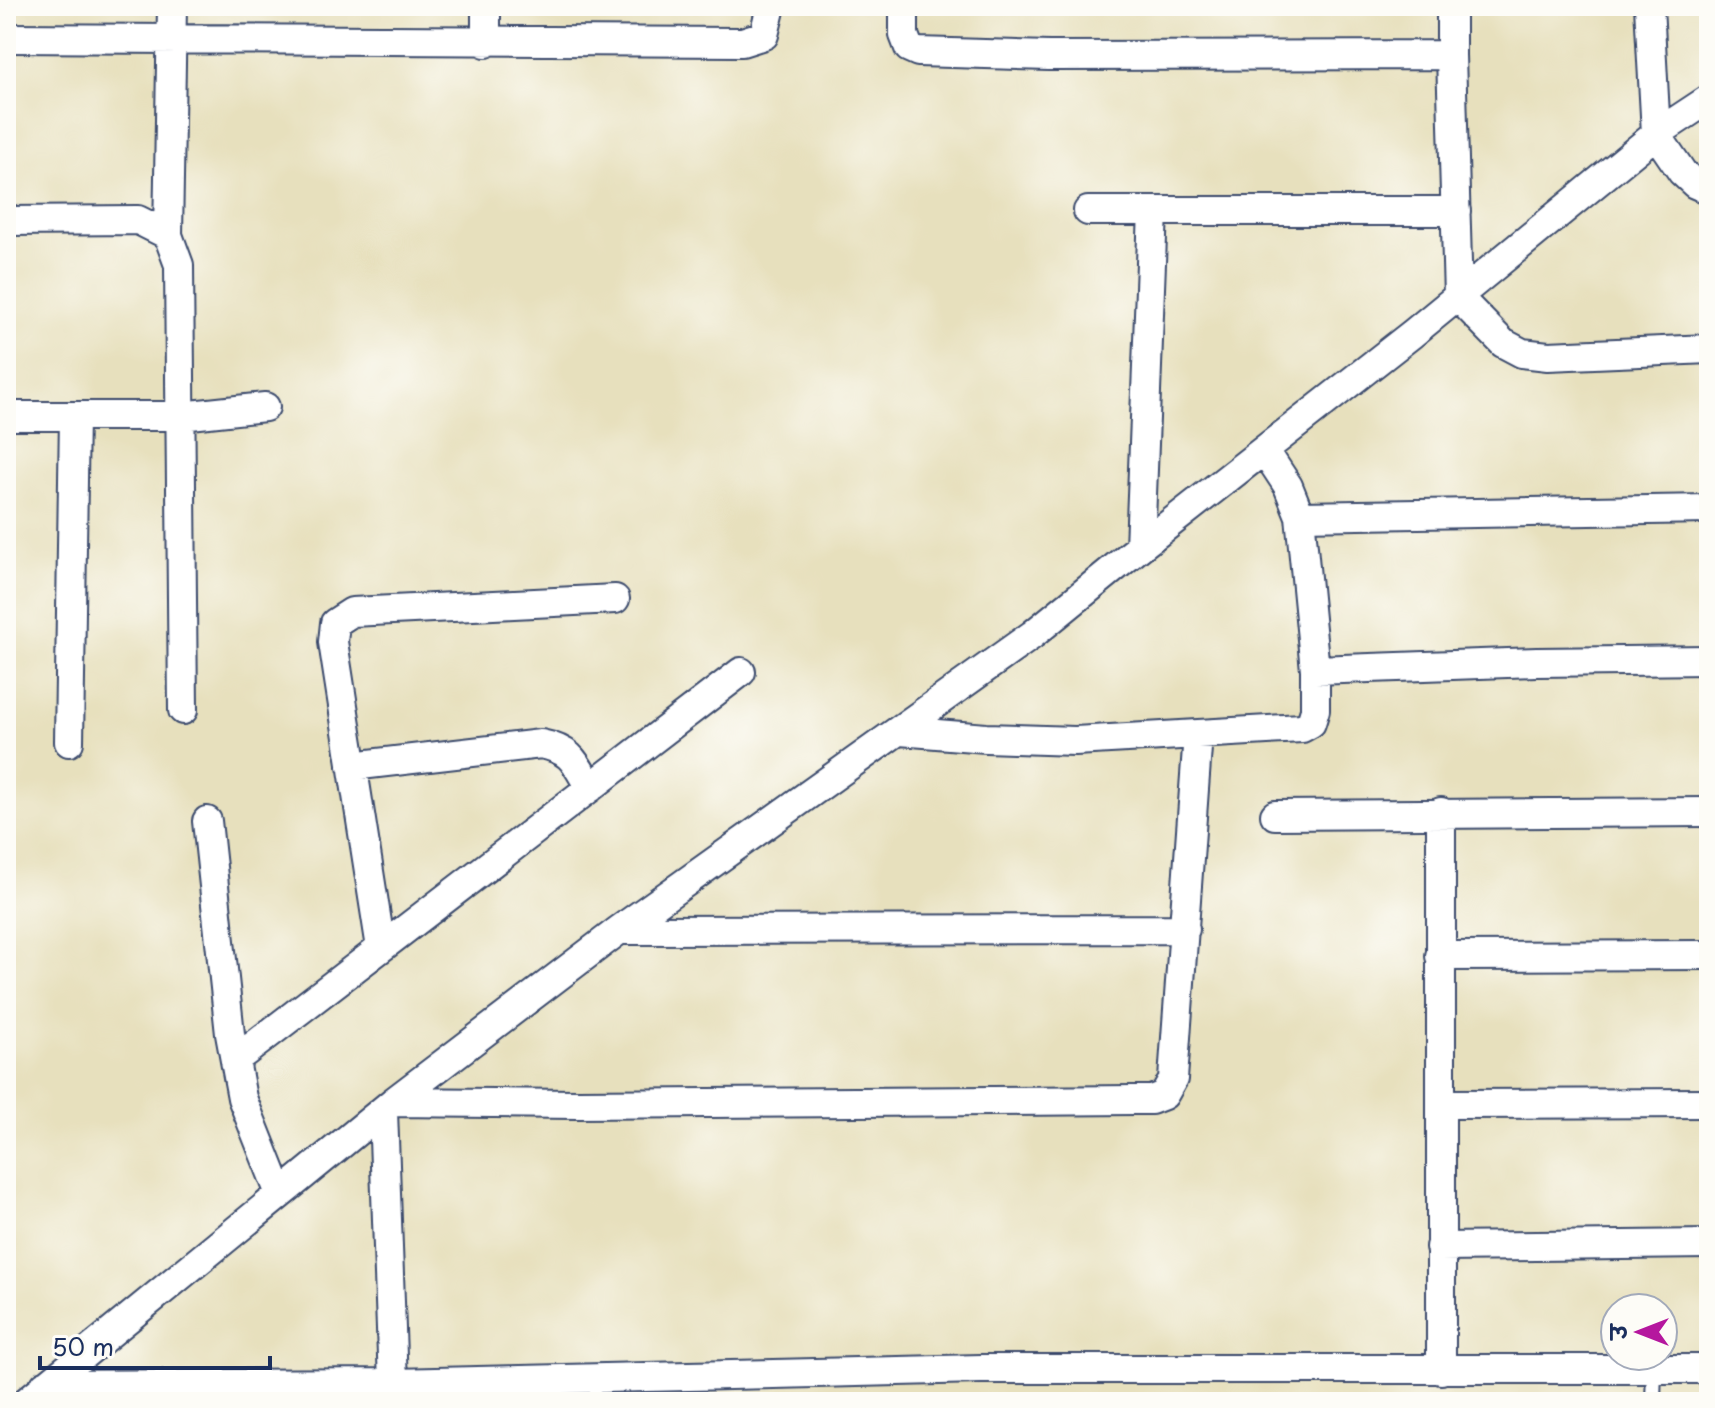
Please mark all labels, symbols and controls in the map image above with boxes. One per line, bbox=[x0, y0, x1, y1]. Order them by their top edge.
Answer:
north arrow bbox=[1599, 1292, 1679, 1372]
scale bar bbox=[40, 1320, 270, 1370]
text: उ bbox=[1601, 1322, 1634, 1341]
text: 50 m bbox=[52, 1328, 114, 1364]

